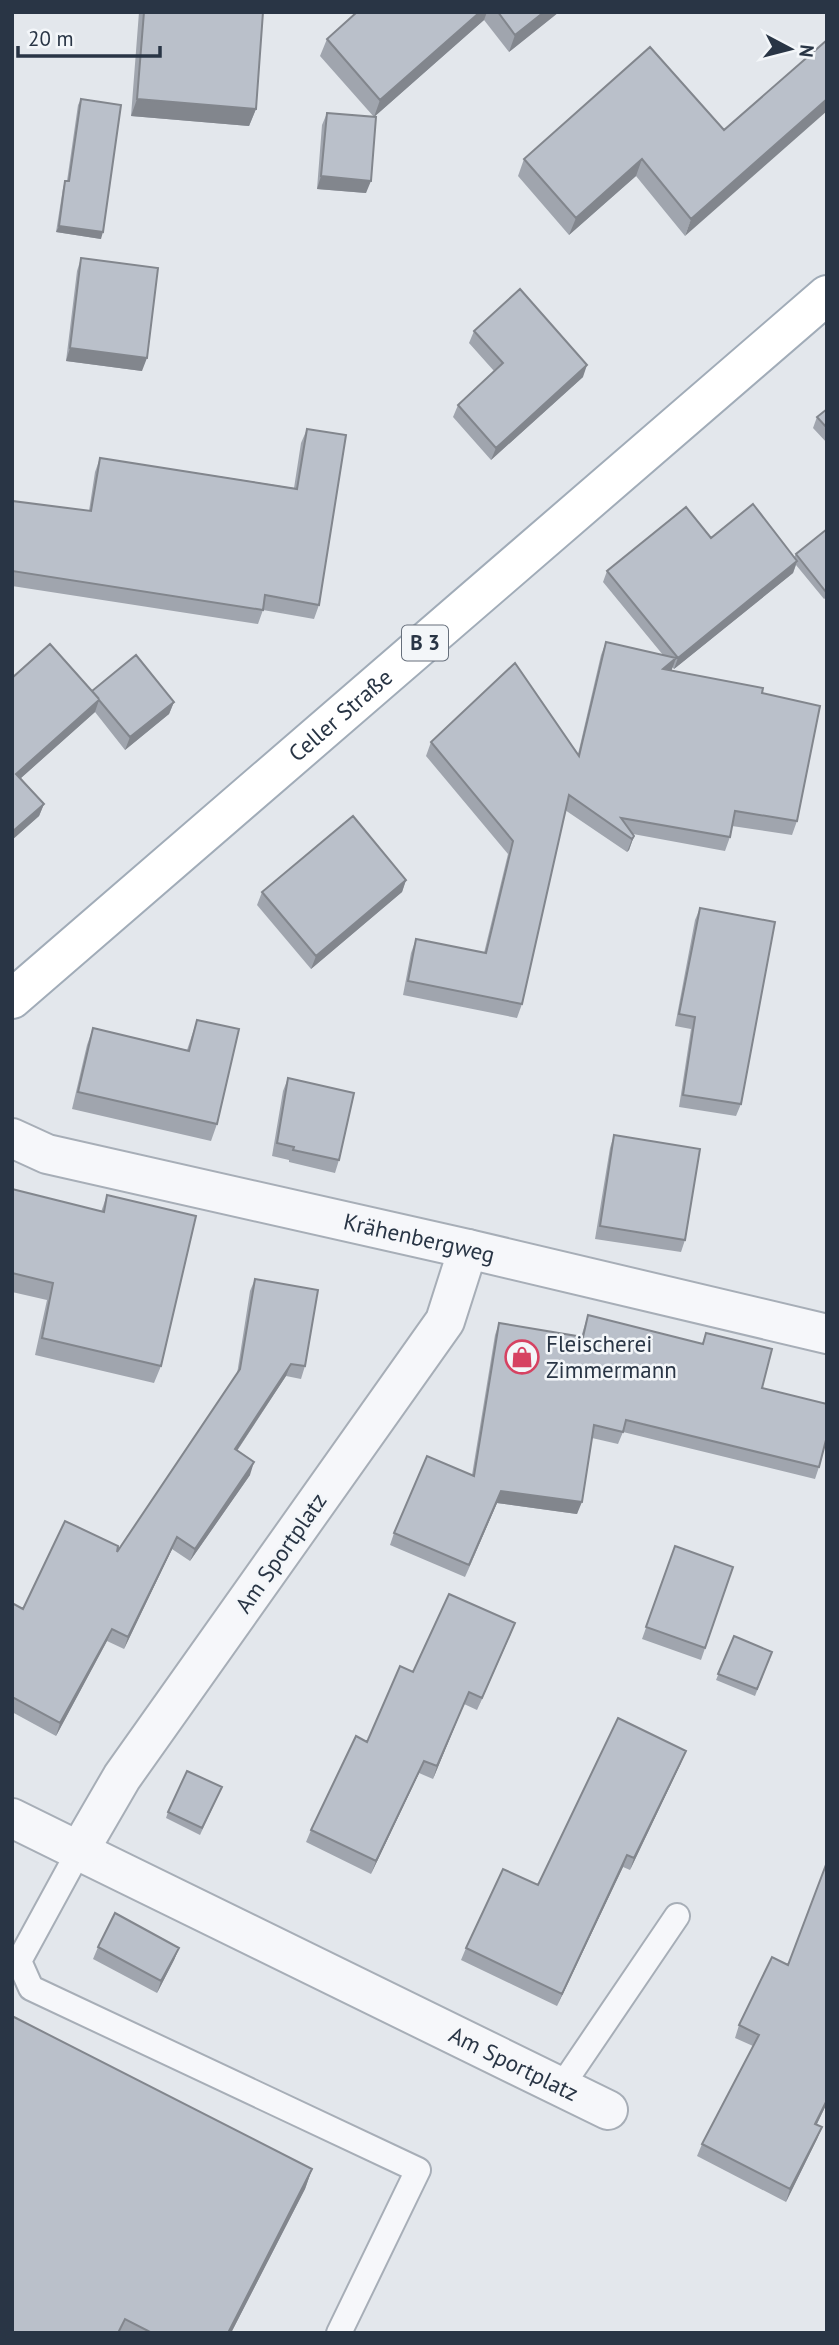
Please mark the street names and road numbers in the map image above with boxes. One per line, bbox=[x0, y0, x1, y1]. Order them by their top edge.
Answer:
road number: B 3 bbox=[402, 626, 448, 660]
street label: Celler Straße bbox=[282, 662, 398, 768]
street label: Krähenbergweg bbox=[341, 1206, 498, 1269]
street label: Am Sportplatz bbox=[228, 1487, 333, 1618]
street label: Am Sportplatz bbox=[445, 2020, 583, 2107]

